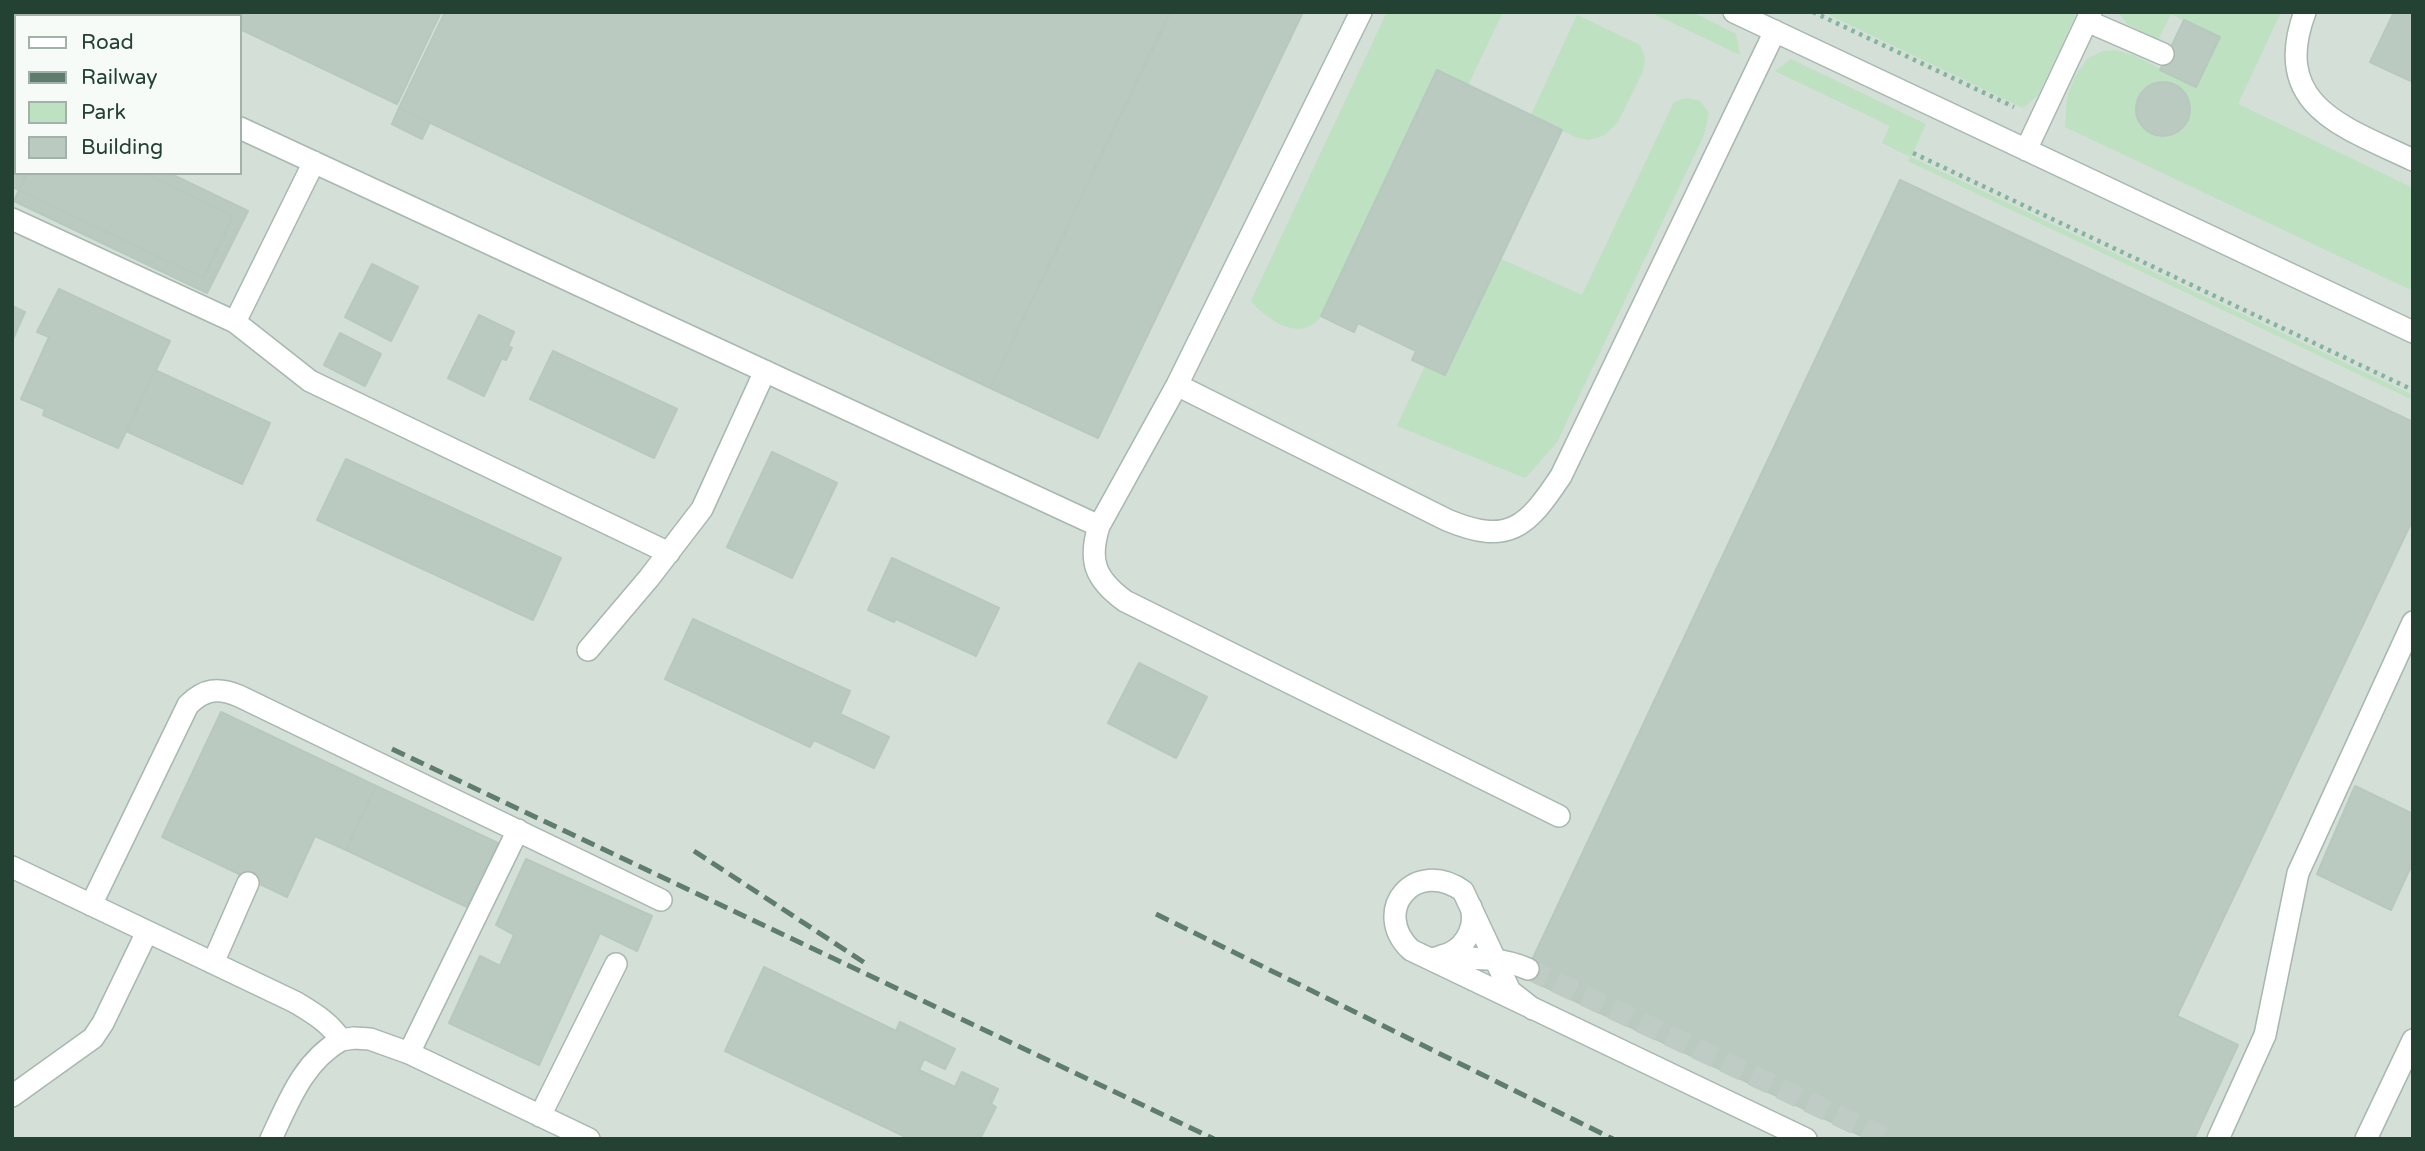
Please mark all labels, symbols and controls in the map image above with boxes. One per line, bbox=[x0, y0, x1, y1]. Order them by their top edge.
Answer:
legend bbox=[14, 14, 242, 175]
text: Road bbox=[81, 30, 134, 55]
text: Railway bbox=[81, 65, 158, 90]
text: Park bbox=[81, 100, 126, 125]
text: Building bbox=[81, 135, 163, 160]

